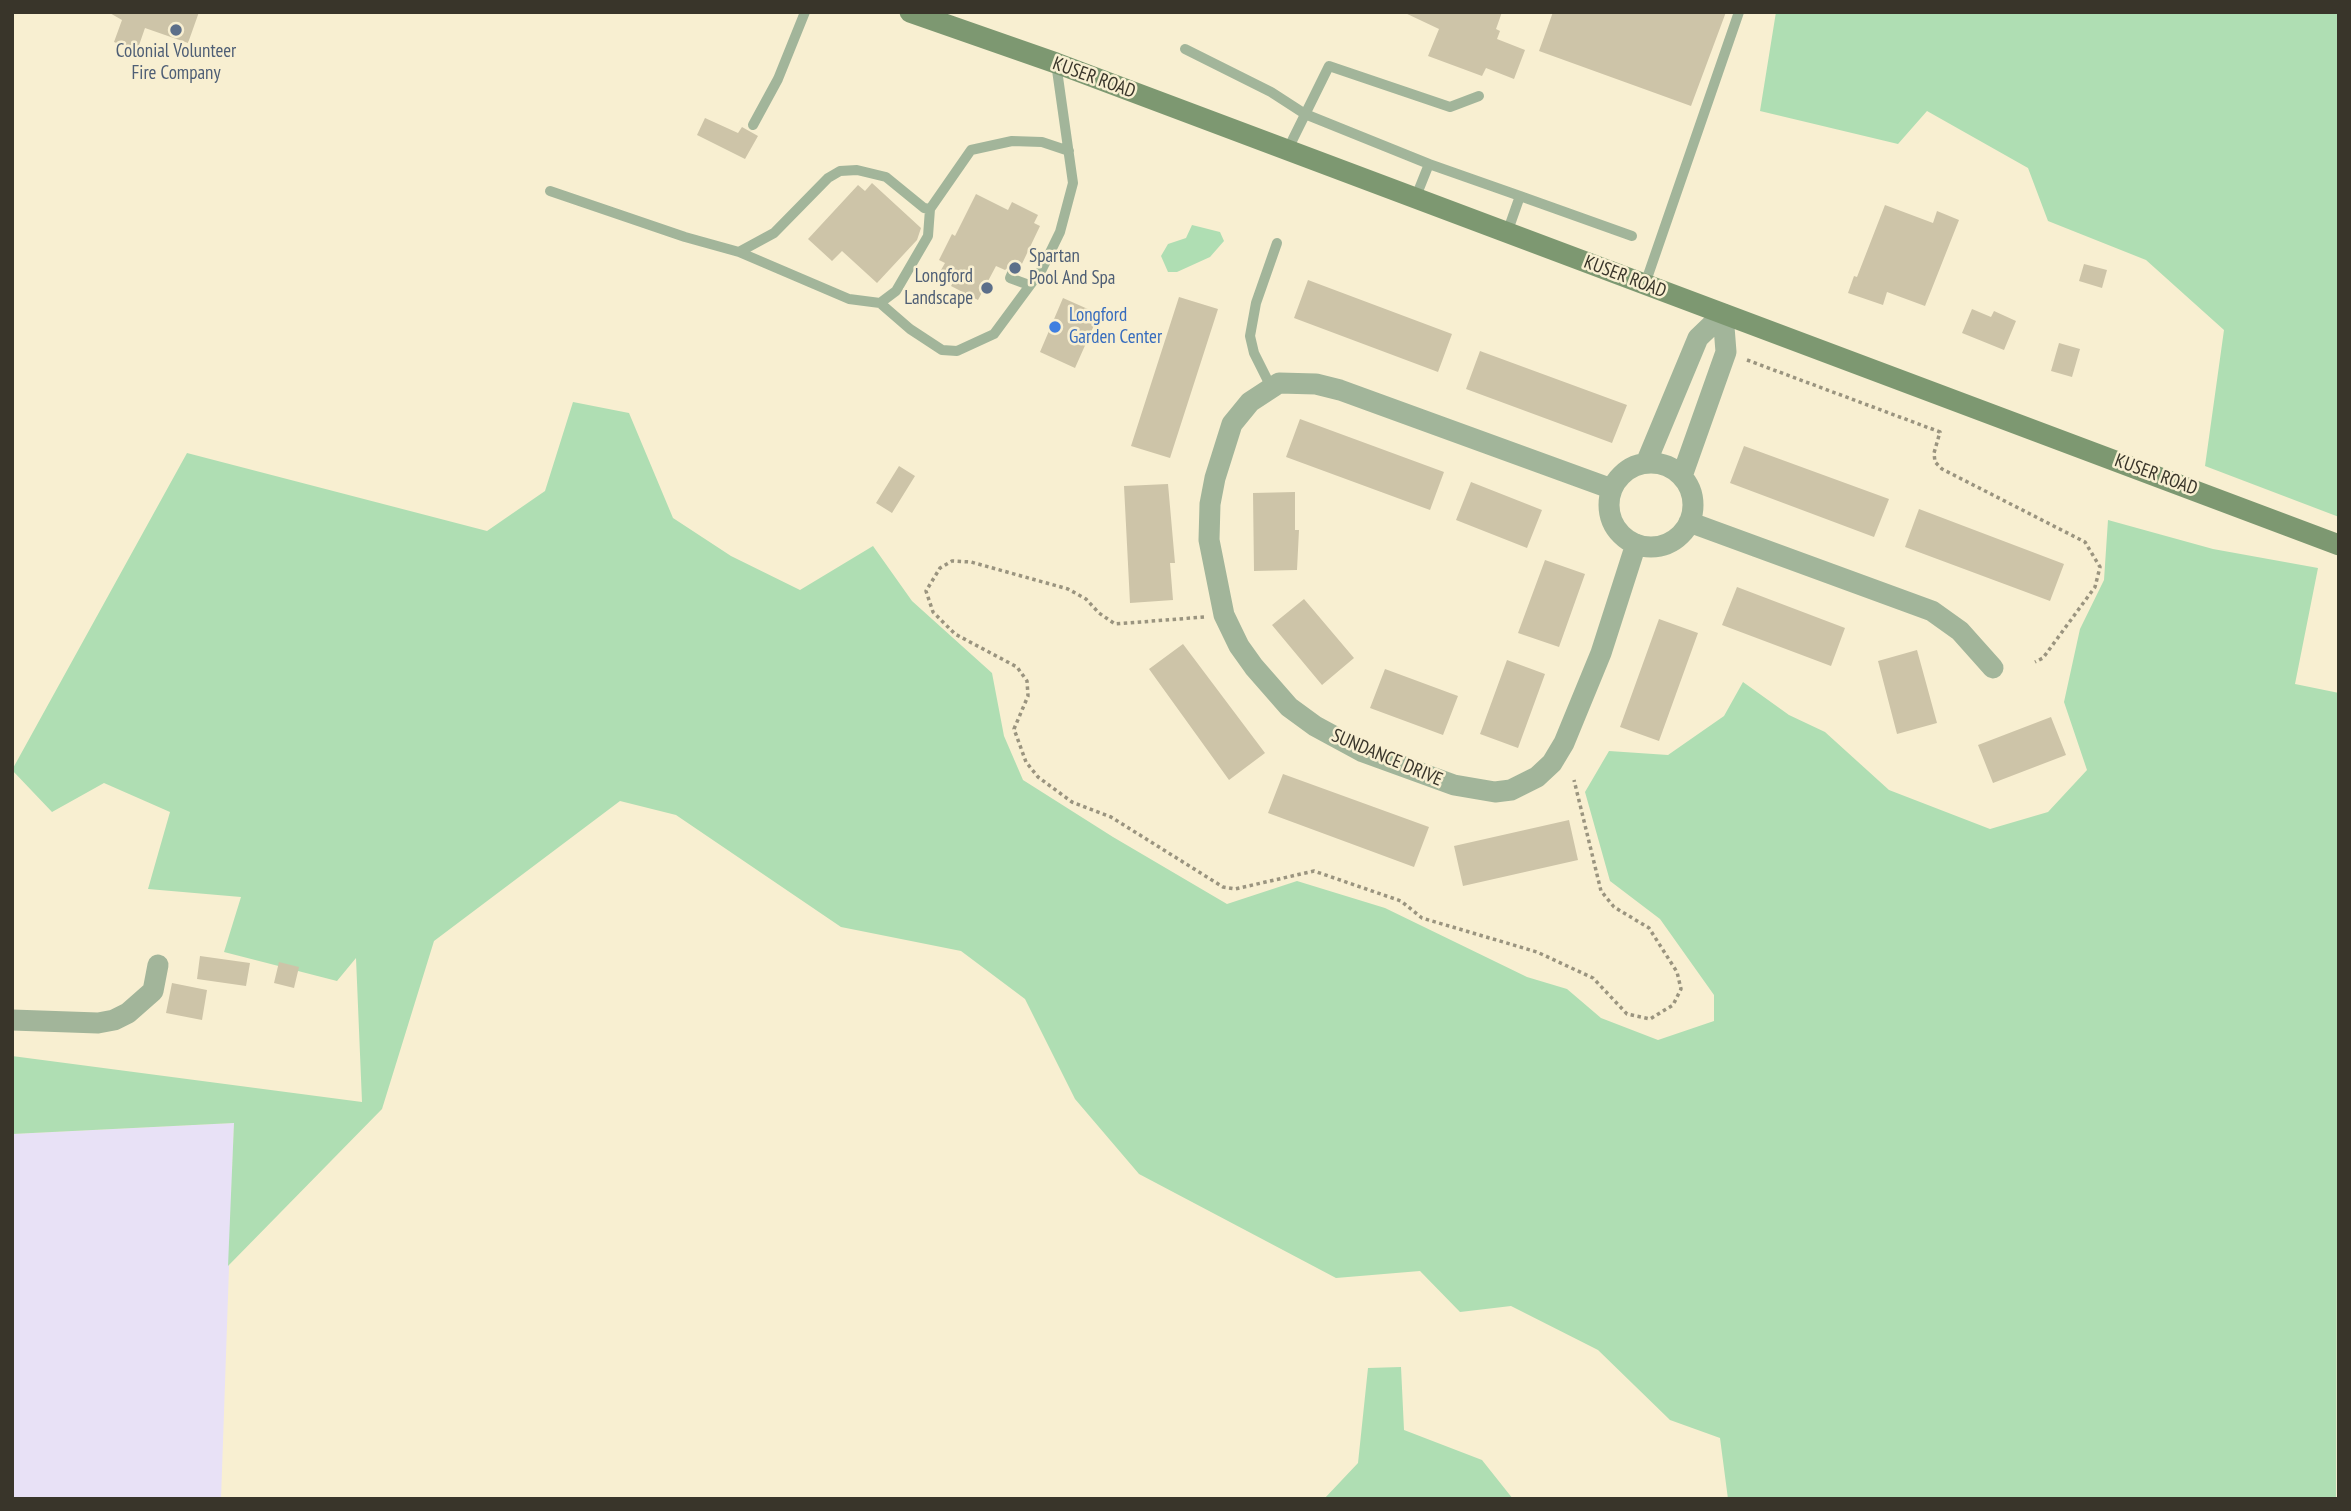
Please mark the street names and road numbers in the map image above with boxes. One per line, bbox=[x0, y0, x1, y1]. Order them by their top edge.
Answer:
street label: KUSER ROAD bbox=[1050, 53, 1138, 103]
street label: KUSER ROAD bbox=[1581, 251, 1669, 303]
street label: KUSER ROAD bbox=[2112, 450, 2200, 500]
street label: SUNDANCE DRIVE bbox=[1328, 724, 1446, 792]

